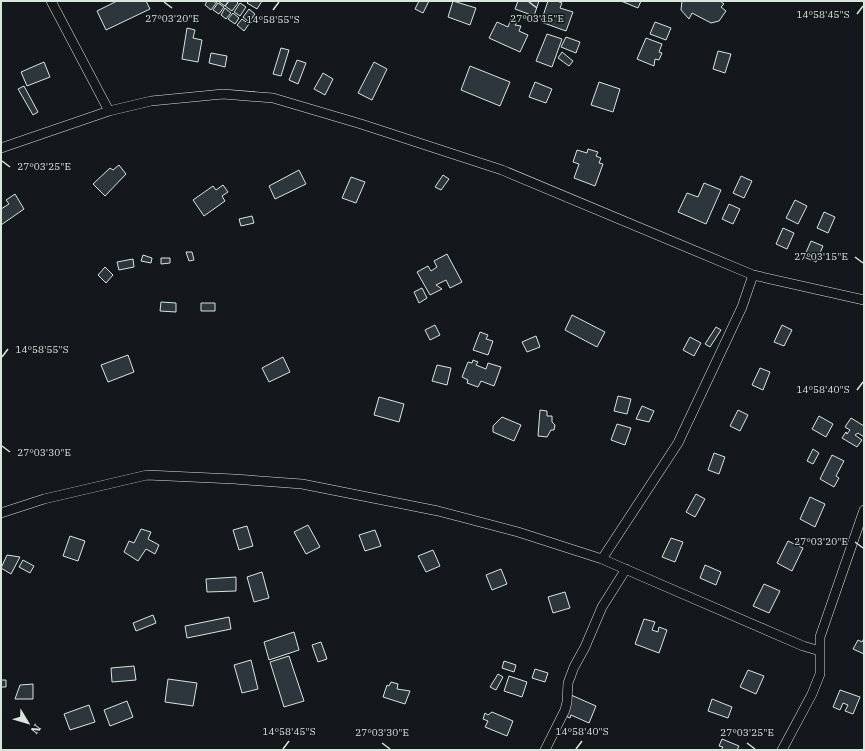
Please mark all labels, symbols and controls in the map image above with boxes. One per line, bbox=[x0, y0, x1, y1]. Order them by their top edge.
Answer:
text: 14°58'45"S bbox=[796, 8, 850, 21]
text: 27°03'20"E bbox=[145, 12, 199, 25]
text: 27°03'15"E bbox=[510, 12, 564, 25]
text: 14°58'55"S bbox=[246, 13, 300, 26]
text: 27°03'25"E bbox=[17, 160, 71, 173]
text: 27°03'15"E bbox=[794, 250, 848, 263]
text: 14°58'55"S bbox=[15, 343, 69, 356]
text: 14°58'40"S bbox=[796, 383, 850, 396]
text: 27°03'30"E bbox=[17, 446, 71, 459]
text: 27°03'20"E bbox=[794, 535, 848, 548]
north arrow bbox=[8, 703, 48, 743]
text: N bbox=[28, 721, 44, 737]
text: 14°58'45"S bbox=[262, 725, 316, 738]
text: 14°58'40"S bbox=[555, 725, 609, 738]
text: 27°03'30"E bbox=[355, 726, 409, 739]
text: 27°03'25"E bbox=[720, 726, 774, 739]

